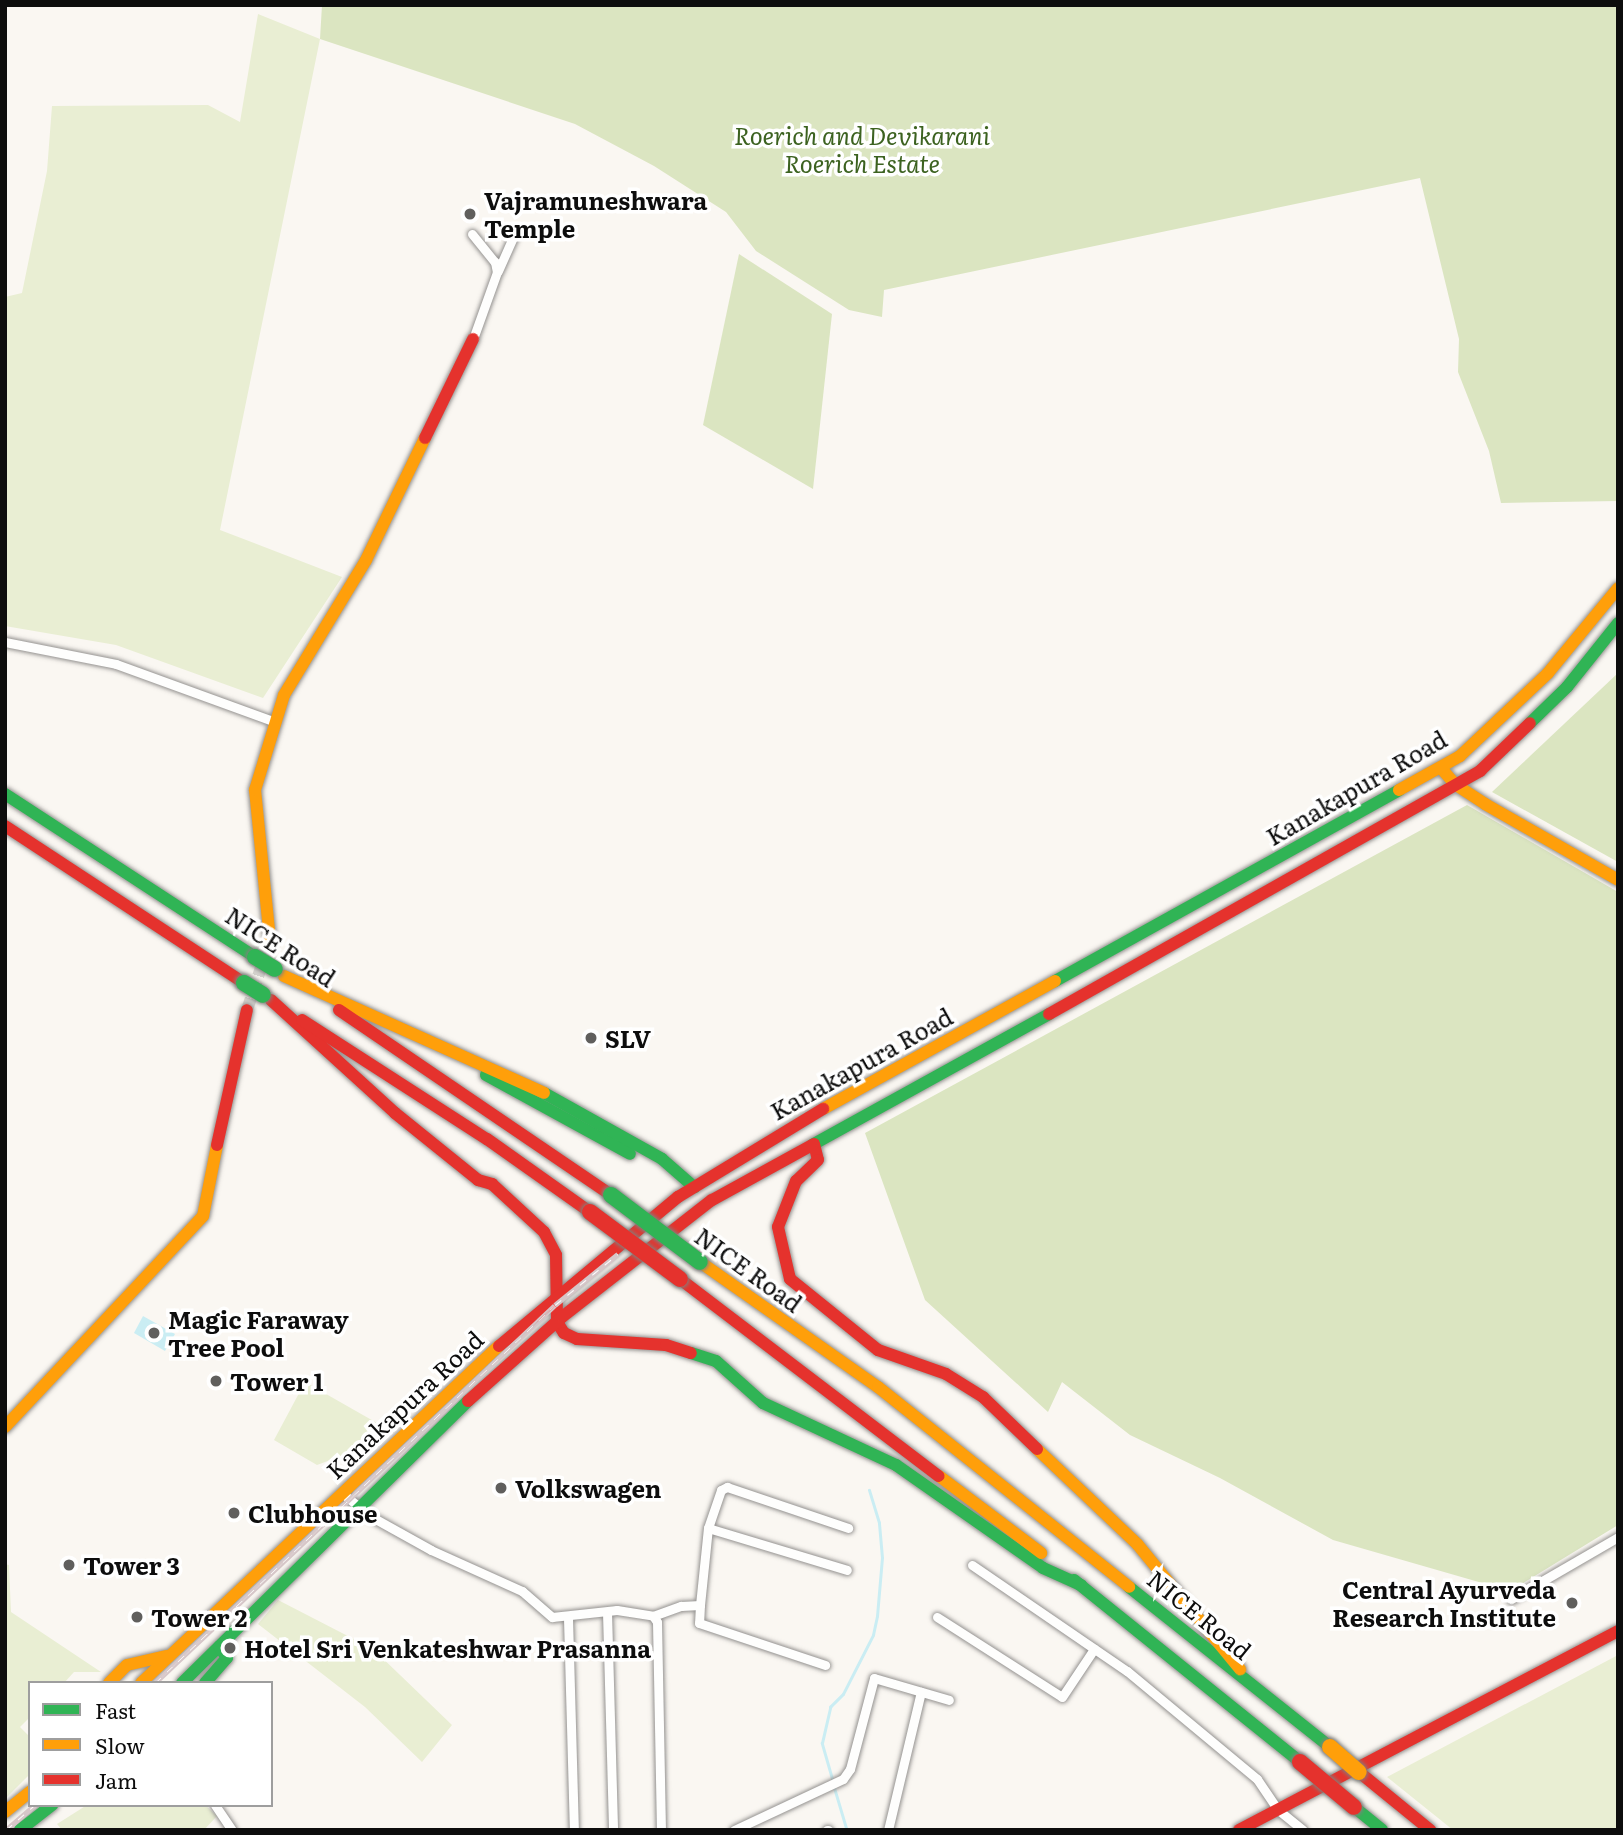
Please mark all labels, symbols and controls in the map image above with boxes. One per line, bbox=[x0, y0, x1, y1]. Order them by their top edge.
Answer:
park label: Roerich and Devikarani Roerich Estate bbox=[734, 121, 990, 177]
place label: Vajramuneshwara Temple bbox=[484, 186, 707, 242]
marker: Vajramuneshwara Temple bbox=[462, 206, 478, 222]
street label: Kanakapura Road bbox=[1261, 724, 1451, 850]
street label: NICE Road bbox=[221, 900, 341, 992]
street label: Kanakapura Road bbox=[765, 1001, 957, 1125]
place label: SLV bbox=[605, 1024, 651, 1052]
marker: SLV bbox=[583, 1030, 599, 1046]
street label: NICE Road bbox=[690, 1221, 808, 1317]
place label: Magic Faraway Tree Pool bbox=[168, 1305, 349, 1361]
street label: Kanakapura Road bbox=[320, 1324, 488, 1484]
marker: Magic Faraway Tree Pool bbox=[146, 1325, 162, 1341]
place label: Tower 1 bbox=[230, 1367, 323, 1395]
marker: Tower 1 bbox=[208, 1373, 224, 1389]
place label: Volkswagen bbox=[515, 1474, 661, 1502]
marker: Volkswagen bbox=[493, 1480, 509, 1496]
place label: Clubhouse bbox=[248, 1499, 377, 1527]
marker: Clubhouse bbox=[226, 1505, 242, 1521]
place label: Tower 3 bbox=[83, 1551, 180, 1579]
marker: Tower 3 bbox=[61, 1557, 77, 1573]
street label: NICE Road bbox=[1142, 1563, 1258, 1665]
place label: Central Ayurveda Research Institute bbox=[1332, 1575, 1556, 1631]
marker: Central Ayurveda Research Institute bbox=[1562, 1593, 1582, 1613]
place label: Tower 2 bbox=[151, 1603, 247, 1631]
marker: Tower 2 bbox=[129, 1609, 145, 1625]
place label: Hotel Sri Venkateshwar Prasanna bbox=[244, 1634, 651, 1662]
marker: Hotel Sri Venkateshwar Prasanna bbox=[222, 1640, 238, 1656]
legend bbox=[28, 1681, 273, 1807]
text: Fast bbox=[95, 1694, 136, 1725]
text: Slow bbox=[95, 1729, 145, 1760]
text: Jam bbox=[95, 1764, 137, 1795]

